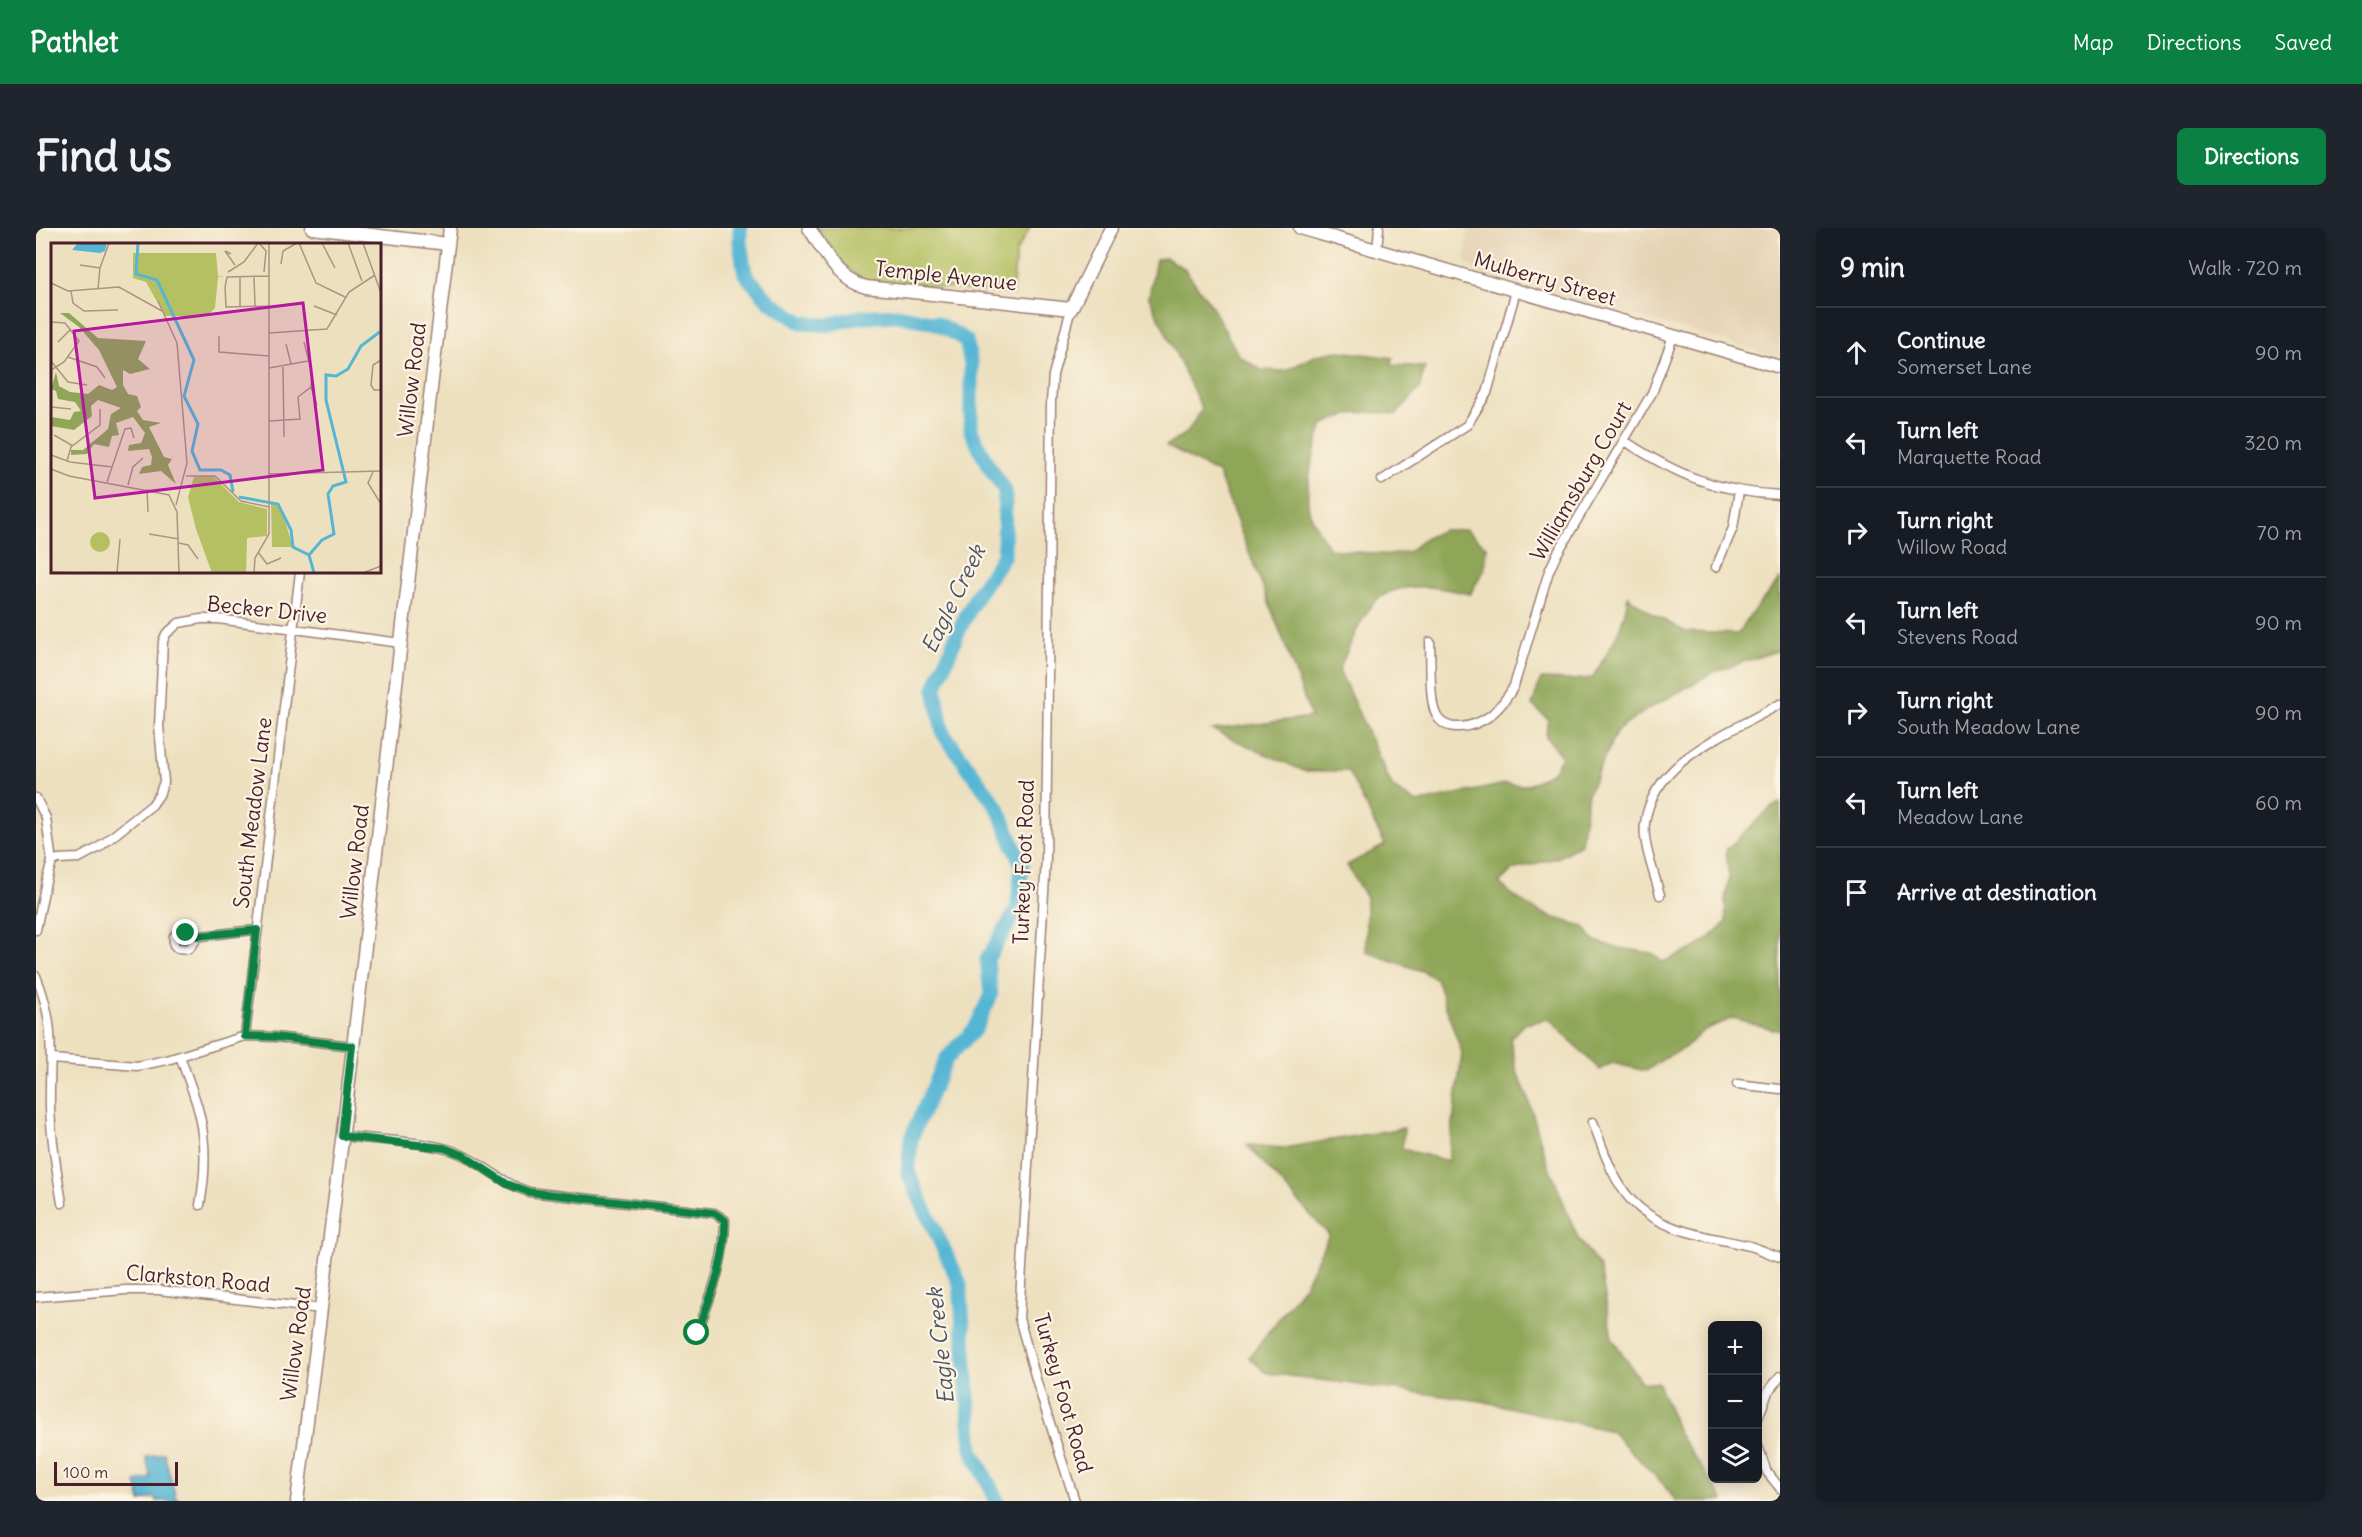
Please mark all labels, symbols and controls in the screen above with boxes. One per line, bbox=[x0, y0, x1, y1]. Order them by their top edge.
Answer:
text: Pathlet bbox=[30, 24, 119, 60]
text: Map bbox=[2073, 29, 2114, 56]
text: Directions bbox=[2147, 29, 2241, 56]
text: Saved bbox=[2274, 29, 2332, 56]
button: Directions bbox=[2177, 128, 2326, 185]
text: Find us bbox=[36, 130, 172, 182]
inset map bbox=[51, 243, 381, 573]
street label: Mulberry Street bbox=[1471, 245, 1619, 312]
text: 9 min bbox=[1840, 251, 1905, 284]
street label: Temple Avenue bbox=[874, 255, 1018, 296]
text: Walk · 720 m bbox=[2188, 255, 2302, 280]
street label: Willow Road bbox=[391, 321, 432, 439]
text: Continue bbox=[1897, 326, 1986, 354]
icon: ahead bbox=[1840, 336, 1873, 369]
text: 90 m bbox=[2255, 340, 2302, 365]
text: Somerset Lane bbox=[1897, 354, 2032, 379]
street label: Williamsburg Court bbox=[1524, 396, 1637, 565]
text: Turn left bbox=[1897, 416, 1978, 444]
icon: left bbox=[1840, 426, 1873, 459]
text: 320 m bbox=[2244, 430, 2302, 455]
text: Marquette Road bbox=[1897, 444, 2042, 469]
text: Turn right bbox=[1897, 506, 1993, 534]
icon: right bbox=[1840, 516, 1873, 549]
text: 70 m bbox=[2257, 520, 2302, 545]
text: Willow Road bbox=[1897, 534, 2007, 559]
water label: Eagle Creek bbox=[915, 539, 992, 658]
street label: Becker Drive bbox=[206, 590, 329, 629]
text: Turn left bbox=[1897, 596, 1978, 624]
icon: left bbox=[1840, 606, 1873, 639]
text: 90 m bbox=[2255, 610, 2302, 635]
text: Stevens Road bbox=[1897, 624, 2018, 649]
text: Turn right bbox=[1897, 686, 1993, 714]
icon: right bbox=[1840, 696, 1873, 729]
text: 90 m bbox=[2255, 700, 2302, 725]
text: South Meadow Lane bbox=[1897, 714, 2080, 739]
street label: South Meadow Lane bbox=[227, 716, 278, 910]
text: Turn left bbox=[1897, 776, 1978, 804]
street label: Turkey Foot Road bbox=[1007, 779, 1040, 945]
icon: left bbox=[1840, 786, 1873, 819]
text: 60 m bbox=[2255, 790, 2302, 815]
street label: Willow Road bbox=[334, 803, 375, 921]
text: Meadow Lane bbox=[1897, 804, 2023, 829]
icon: arrive bbox=[1840, 876, 1873, 909]
text: Arrive at destination bbox=[1897, 878, 2097, 906]
route end bbox=[172, 919, 198, 945]
street label: Clarkston Road bbox=[125, 1259, 271, 1298]
street label: Willow Road bbox=[274, 1285, 317, 1403]
water label: Eagle Creek bbox=[920, 1285, 960, 1406]
street label: Turkey Foot Road bbox=[1028, 1310, 1099, 1476]
route start bbox=[683, 1319, 709, 1345]
map controls bbox=[1708, 1321, 1762, 1483]
button: + bbox=[1708, 1321, 1762, 1375]
button: − bbox=[1708, 1375, 1762, 1429]
button: layers bbox=[1708, 1429, 1762, 1483]
scale bar bbox=[54, 1459, 178, 1486]
text: 100 m bbox=[63, 1462, 108, 1482]

